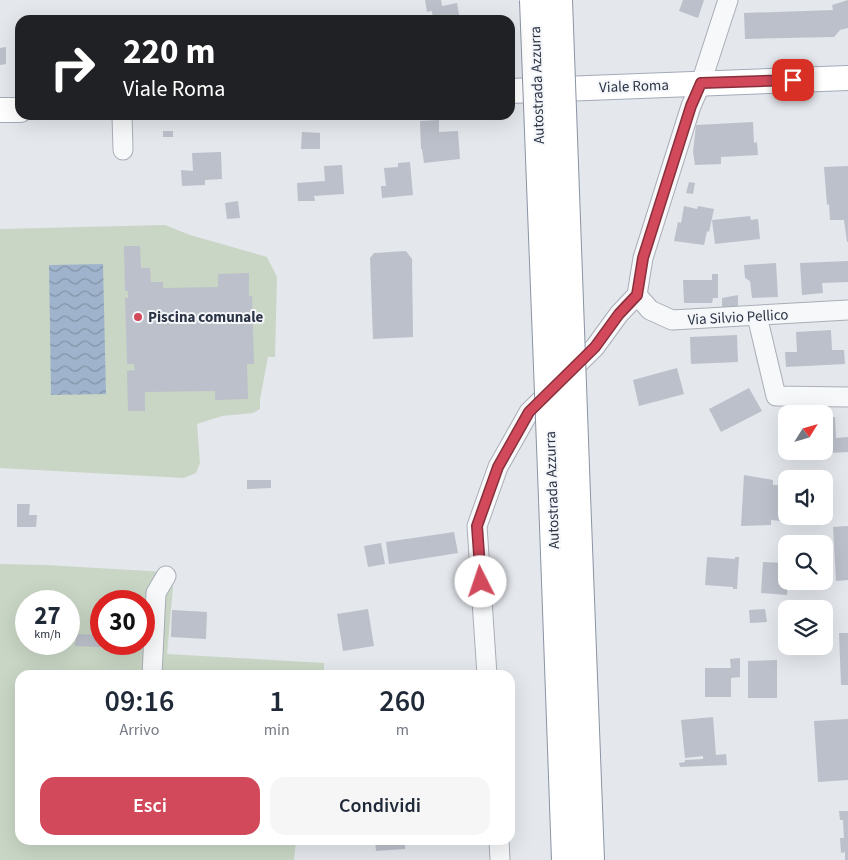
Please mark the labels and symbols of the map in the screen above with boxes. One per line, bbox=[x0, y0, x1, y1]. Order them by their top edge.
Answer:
street label: Autostrada Azzurra bbox=[525, 26, 550, 144]
pin bbox=[772, 59, 814, 101]
street label: Viale Roma bbox=[599, 75, 669, 98]
street label: Via Silvio Pellico bbox=[687, 304, 789, 331]
place label: Piscina comunale bbox=[148, 307, 263, 328]
marker: Piscina comunale bbox=[132, 311, 144, 323]
north arrow bbox=[778, 405, 832, 460]
street label: Autostrada Azzurra bbox=[540, 431, 565, 549]
position arrow bbox=[454, 555, 506, 607]
speed limit sign: 30 bbox=[90, 590, 155, 655]

